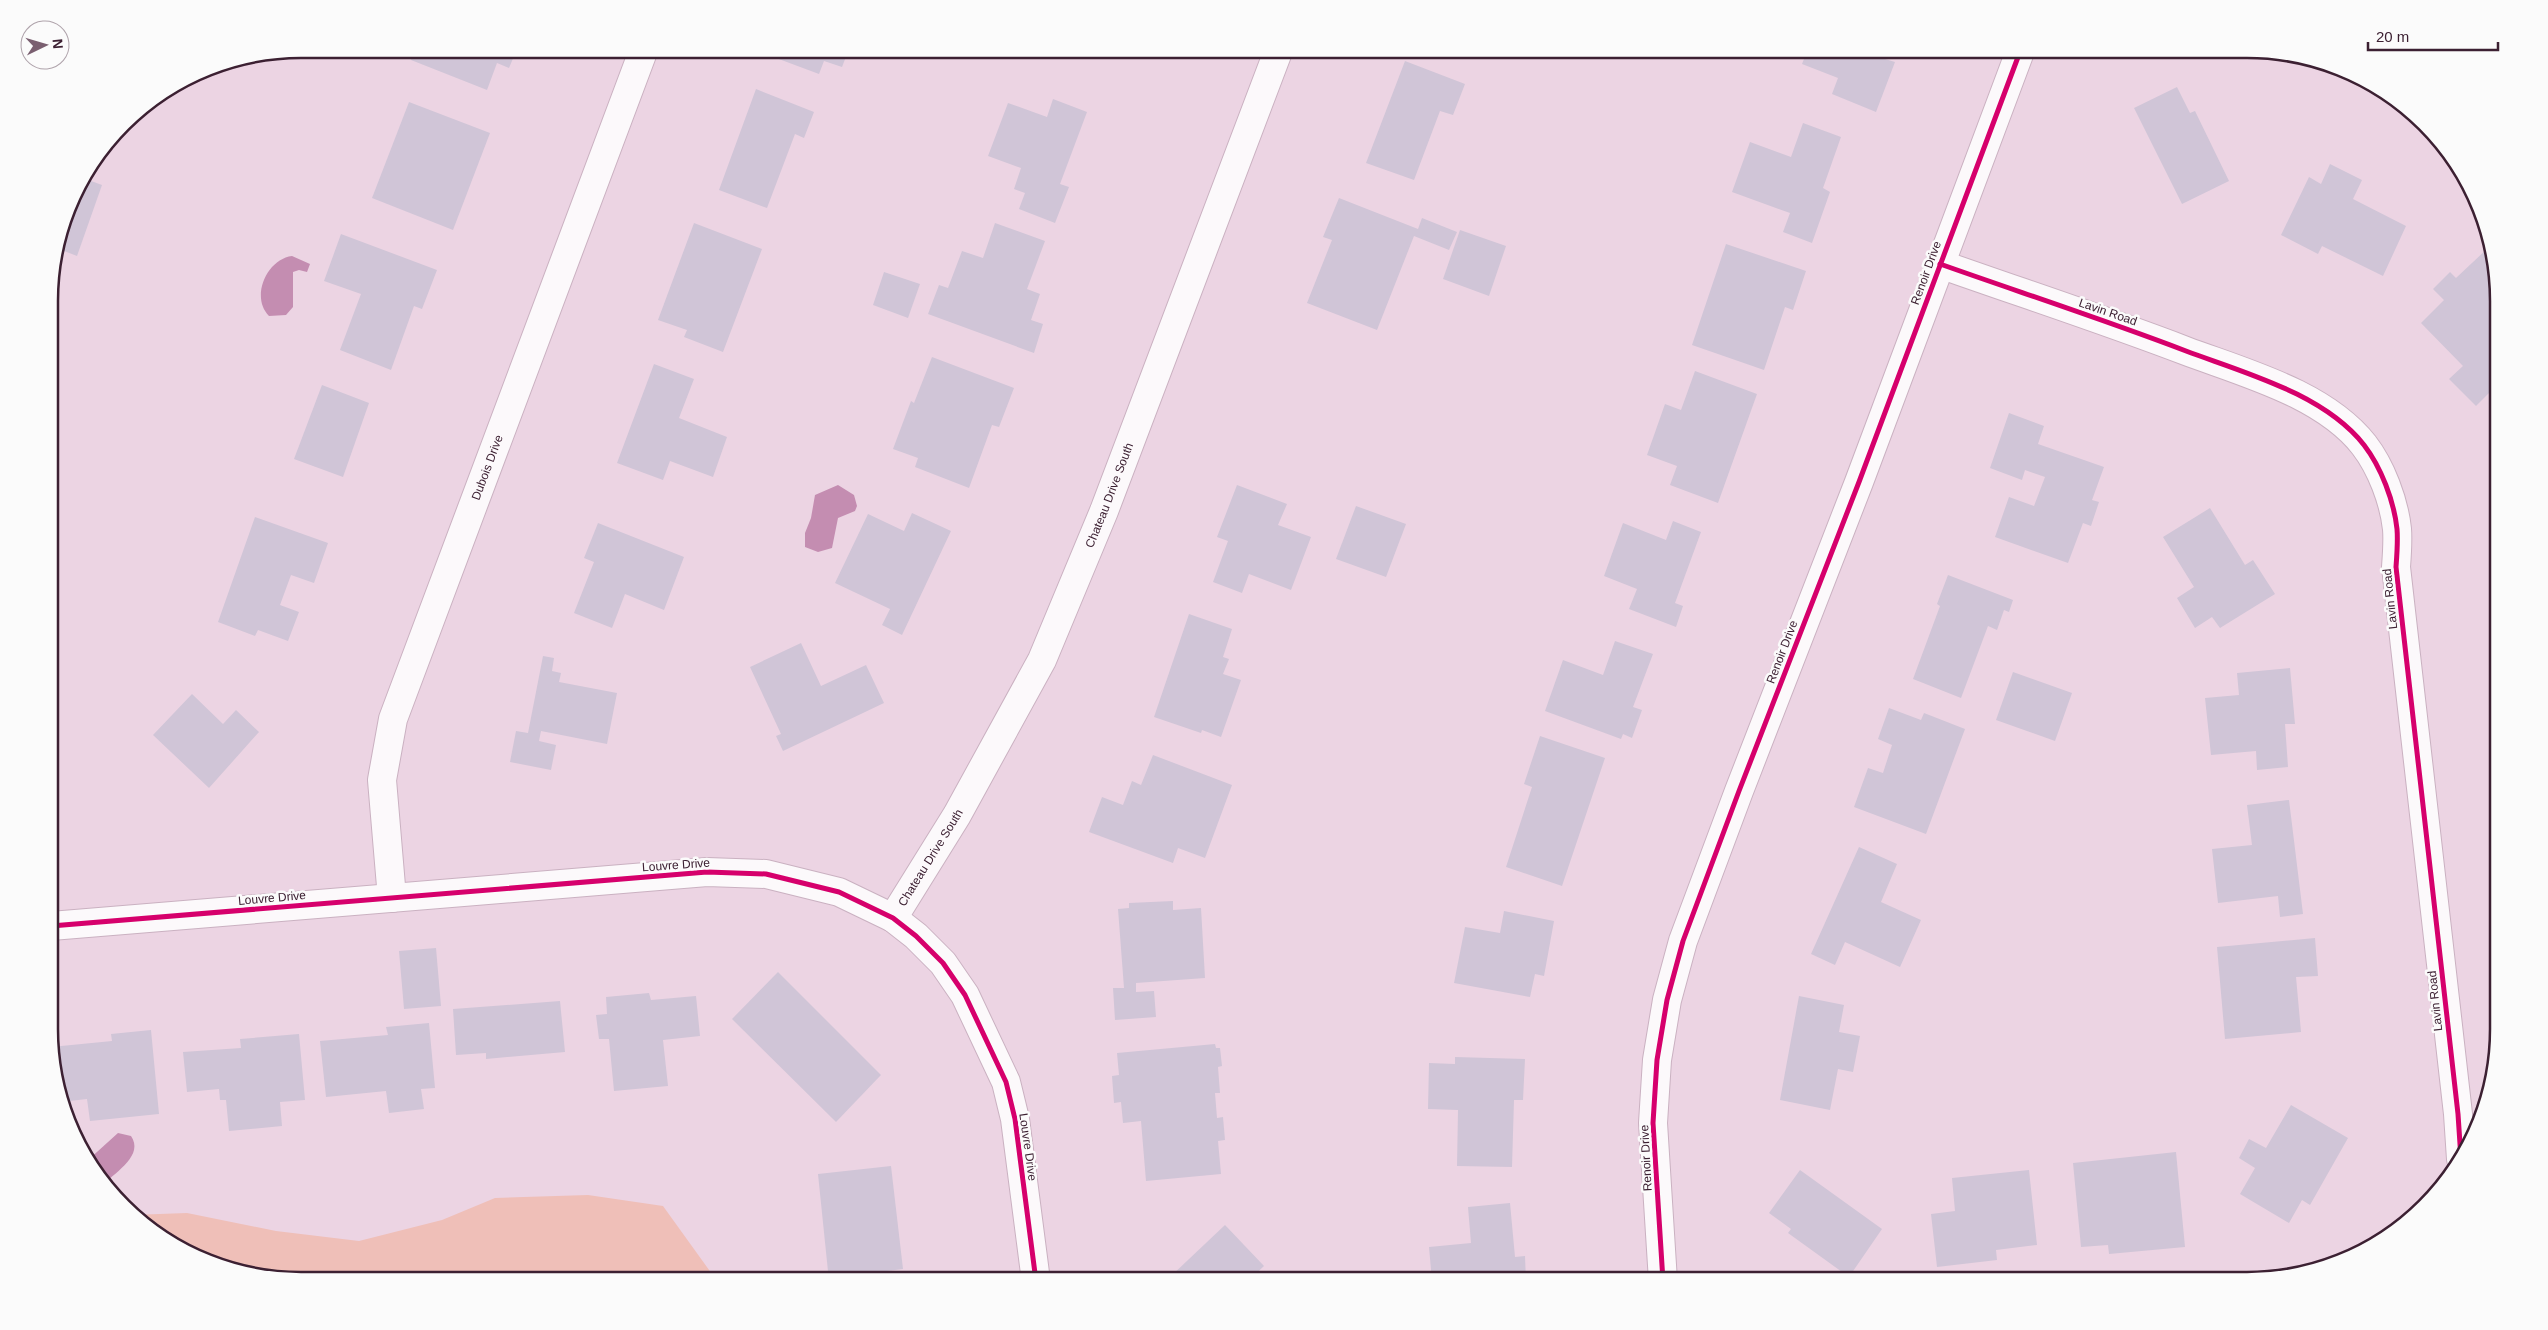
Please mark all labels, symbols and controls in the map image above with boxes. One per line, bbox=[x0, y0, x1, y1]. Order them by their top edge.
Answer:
north arrow bbox=[20, 20, 70, 70]
scale bar bbox=[2368, 20, 2498, 52]
text: 20 m bbox=[2376, 28, 2409, 45]
text: N bbox=[50, 38, 66, 50]
street label: Renoir Drive bbox=[1908, 239, 1944, 307]
street label: Lavin Road bbox=[2077, 295, 2139, 329]
street label: Dubois Drive bbox=[469, 433, 506, 502]
street label: Chateau Drive South bbox=[1082, 441, 1136, 550]
street label: Lavin Road bbox=[2380, 568, 2400, 630]
street label: Renoir Drive bbox=[1764, 618, 1801, 686]
street label: Chateau Drive South bbox=[895, 807, 966, 909]
street label: Louvre Drive bbox=[642, 856, 711, 874]
street label: Louvre Drive bbox=[238, 888, 307, 908]
street label: Lavin Road bbox=[2425, 970, 2445, 1032]
street label: Louvre Drive bbox=[1016, 1112, 1040, 1182]
street label: Renoir Drive bbox=[1637, 1124, 1655, 1192]

